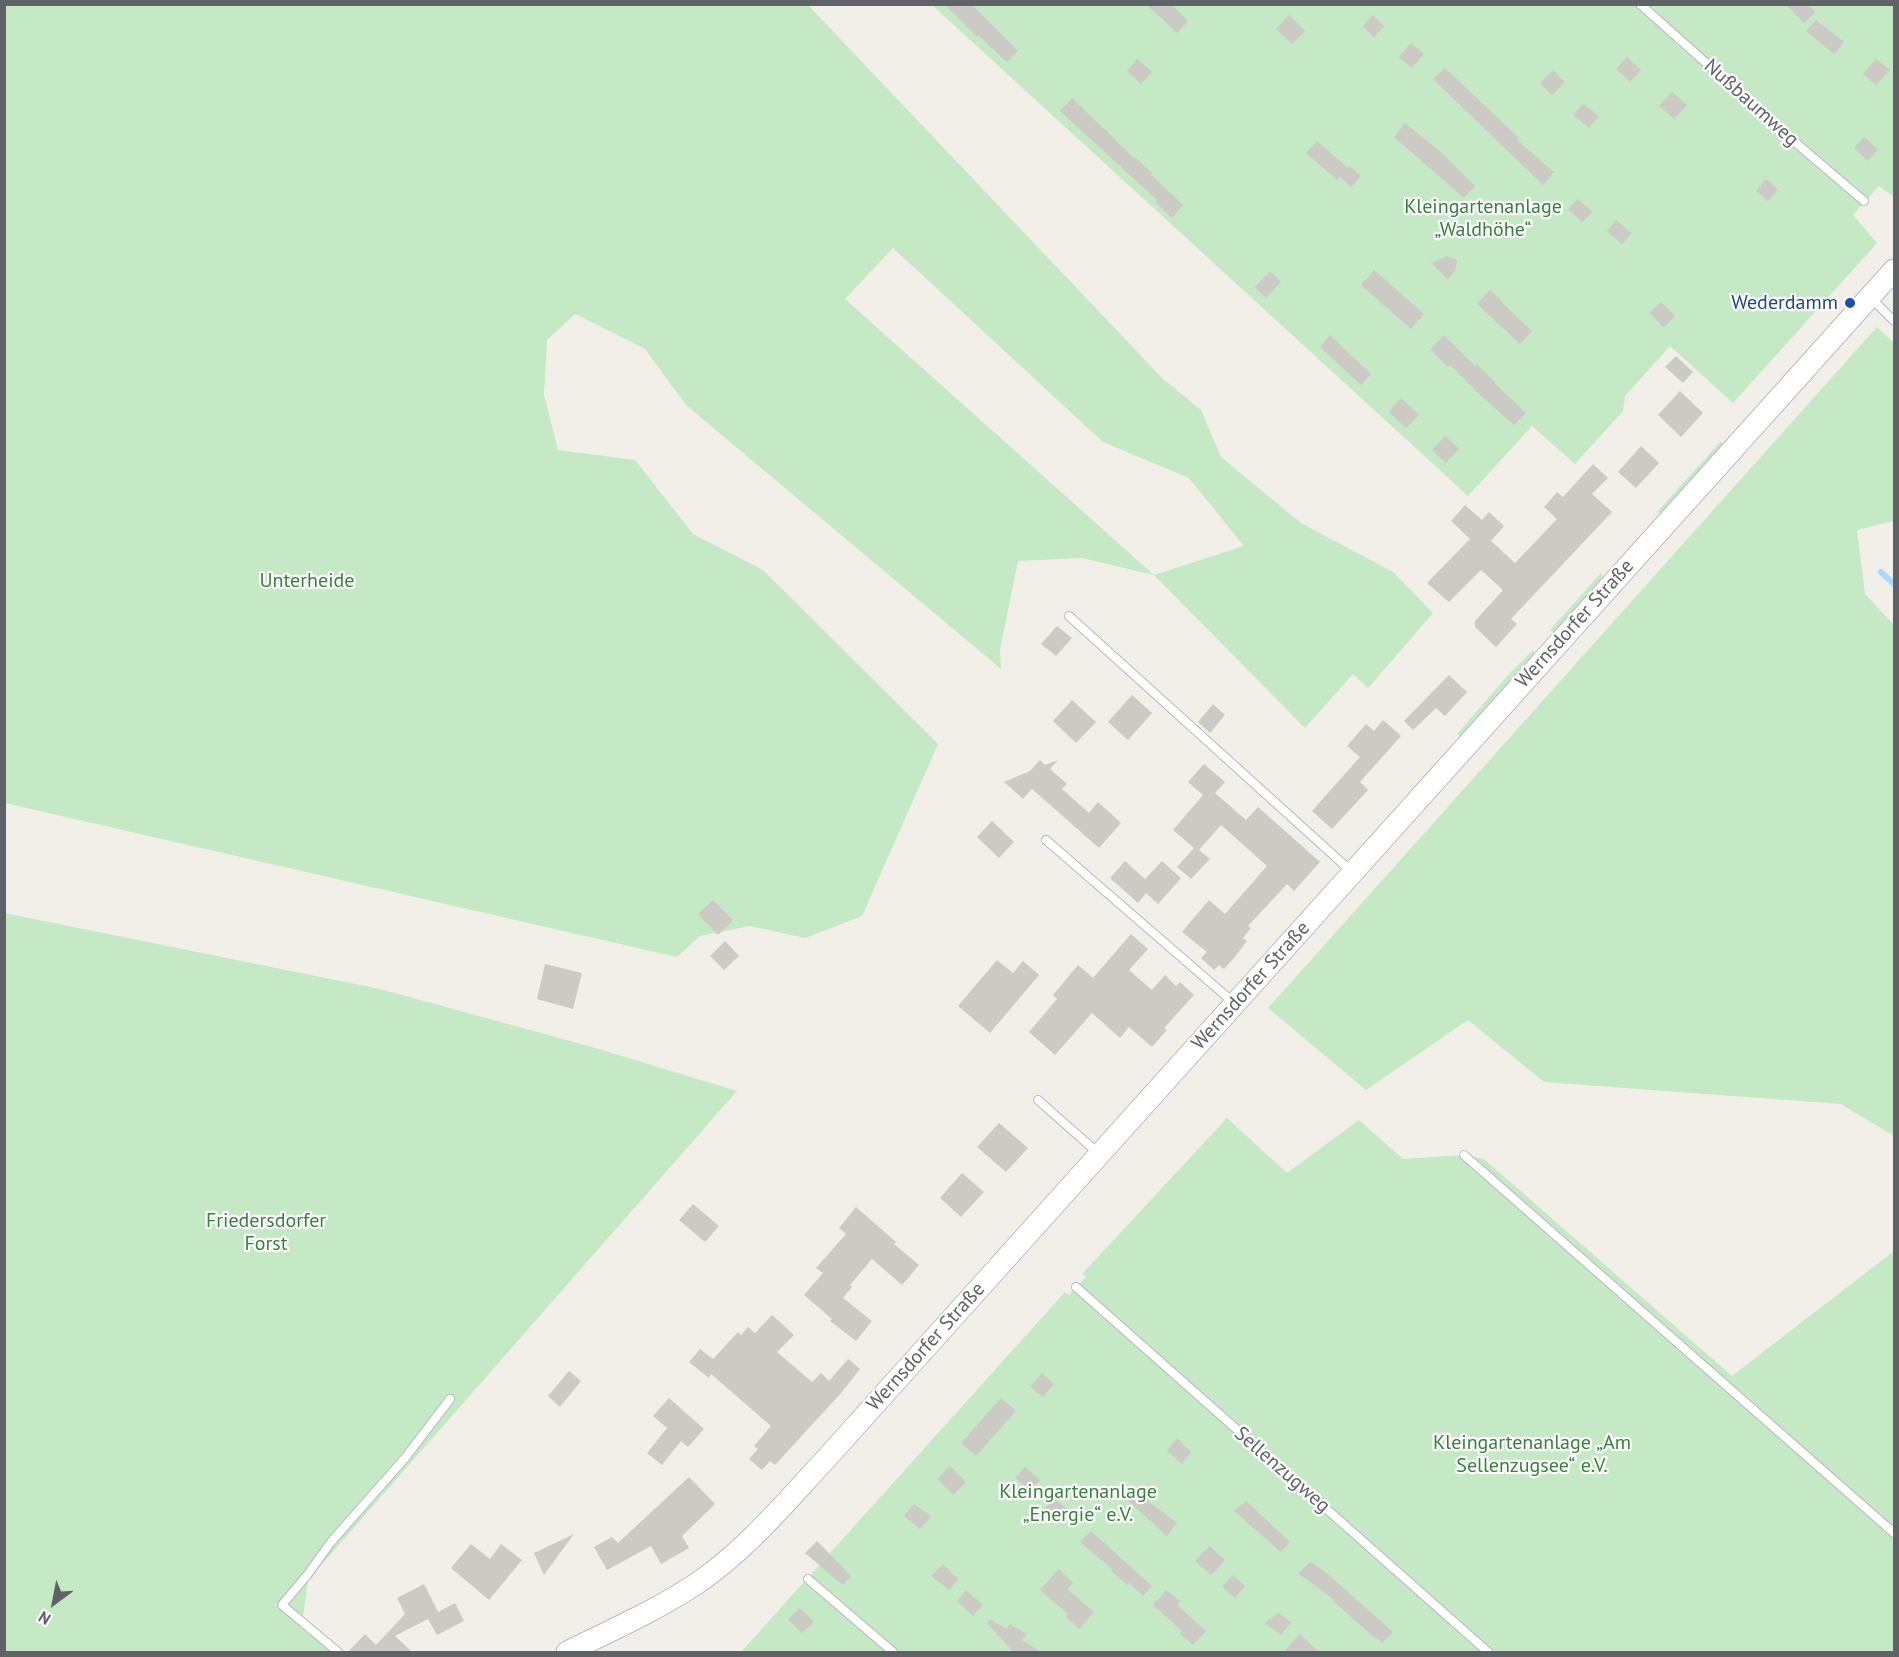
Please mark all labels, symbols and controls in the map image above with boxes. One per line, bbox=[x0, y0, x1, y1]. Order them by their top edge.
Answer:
street label: Nußbaumweg bbox=[1699, 54, 1803, 152]
park label: Kleingartenanlage „Waldhöhe“ bbox=[1404, 195, 1562, 242]
place label: Wederdamm bbox=[1731, 291, 1838, 315]
marker: Wederdamm bbox=[1843, 296, 1857, 310]
street label: Wernsdorfer Straße bbox=[1511, 555, 1639, 693]
park label: Unterheide bbox=[260, 569, 354, 593]
street label: Wernsdorfer Straße bbox=[1187, 917, 1315, 1055]
park label: Friedersdorfer Forst bbox=[206, 1209, 326, 1256]
street label: Wernsdorfer Straße bbox=[862, 1278, 990, 1416]
street label: Sellenzugweg bbox=[1229, 1422, 1335, 1518]
park label: Kleingartenanlage „Am Sellenzugsee“ e.V. bbox=[1433, 1431, 1631, 1478]
park label: Kleingartenanlage „Energie“ e.V. bbox=[999, 1480, 1157, 1527]
north arrow bbox=[24, 1573, 84, 1633]
text: N bbox=[35, 1607, 54, 1630]

